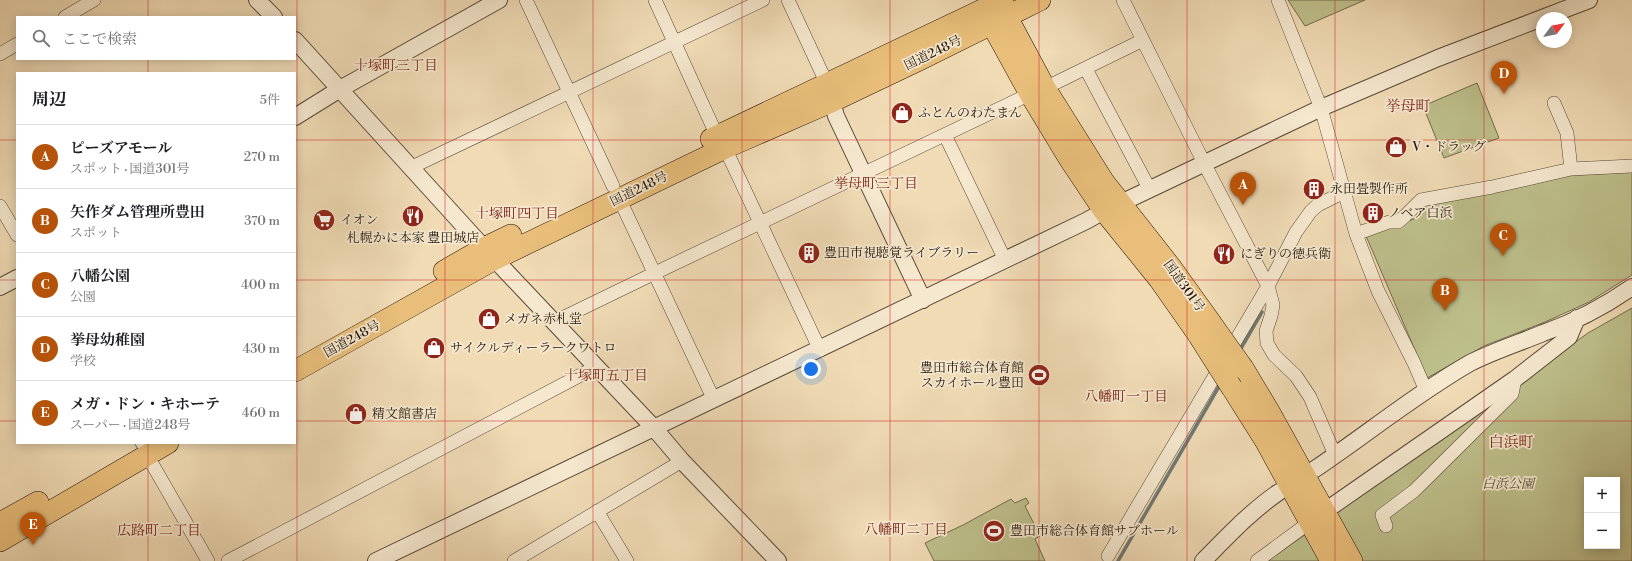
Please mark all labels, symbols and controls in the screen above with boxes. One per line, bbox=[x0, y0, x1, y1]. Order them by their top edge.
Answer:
north arrow bbox=[1536, 12, 1572, 48]
search box bbox=[16, 16, 296, 60]
icon: search bbox=[30, 27, 52, 49]
text: ここで検索 bbox=[62, 30, 137, 49]
street label: 国道248号 bbox=[902, 32, 964, 74]
district label: 十塚町三丁目 bbox=[354, 57, 438, 75]
pin: D bbox=[1491, 61, 1517, 94]
text: 周辺 bbox=[32, 89, 66, 111]
text: 5件 bbox=[260, 92, 280, 108]
district label: 挙母町 bbox=[1385, 97, 1431, 116]
shop icon: ふとんのわたまん bbox=[889, 100, 915, 126]
place label: ふとんのわたまん bbox=[918, 105, 1022, 121]
shop icon: V・ドラッグ bbox=[1383, 134, 1409, 160]
text: ピーズアモール bbox=[70, 139, 172, 158]
place label: V・ドラッグ bbox=[1411, 139, 1486, 155]
text: A bbox=[40, 149, 50, 165]
text: 270 m bbox=[244, 149, 280, 165]
text: スポット · 国道301号 bbox=[70, 161, 190, 177]
street label: 国道248号 bbox=[608, 168, 670, 210]
pin: A bbox=[1230, 172, 1256, 205]
district label: 挙母町三丁目 bbox=[834, 175, 918, 193]
building icon: 永田畳製作所 bbox=[1301, 176, 1327, 202]
place label: 永田畳製作所 bbox=[1330, 181, 1408, 197]
building icon: ノベア白浜 bbox=[1360, 200, 1386, 226]
text: 矢作ダム管理所豊田 bbox=[70, 203, 205, 222]
restaurant icon: 札幌かに本家 豊田城店 bbox=[400, 203, 426, 229]
district label: 十塚町四丁目 bbox=[475, 205, 559, 223]
place label: ノベア白浜 bbox=[1388, 205, 1452, 221]
supermarket icon: イオン bbox=[311, 207, 337, 233]
place label: イオン bbox=[340, 212, 379, 228]
text: B bbox=[40, 213, 50, 229]
text: 370 m bbox=[244, 213, 280, 229]
pin: C bbox=[1490, 223, 1516, 256]
text: スポット bbox=[70, 225, 122, 241]
place label: 札幌かに本家 豊田城店 bbox=[347, 230, 479, 246]
building icon: 豊田市視聴覚ライブラリー bbox=[796, 240, 822, 266]
restaurant icon: にぎりの徳兵衛 bbox=[1211, 241, 1237, 267]
place label: 豊田市視聴覚ライブラリー bbox=[824, 245, 979, 261]
place label: にぎりの徳兵衛 bbox=[1240, 246, 1332, 262]
street label: 国道301号 bbox=[1160, 257, 1208, 315]
text: 八幡公園 bbox=[70, 267, 130, 286]
text: C bbox=[40, 277, 50, 293]
text: 400 m bbox=[241, 277, 280, 293]
pin: B bbox=[1432, 278, 1458, 311]
text: 公園 bbox=[70, 289, 96, 305]
shop icon: メガネ赤札堂 bbox=[476, 306, 502, 332]
place label: メガネ赤札堂 bbox=[504, 311, 582, 327]
street label: 国道248号 bbox=[321, 317, 383, 361]
text: 挙母幼稚園 bbox=[70, 331, 145, 350]
shop icon: サイクルディーラークワトロ bbox=[421, 335, 447, 361]
place label: サイクルディーラークワトロ bbox=[450, 340, 616, 356]
text: D bbox=[40, 341, 50, 357]
text: 430 m bbox=[242, 341, 280, 357]
text: 学校 bbox=[70, 353, 96, 369]
your location bbox=[801, 359, 821, 379]
place label: 豊田市総合体育館 スカイホール豊田 bbox=[920, 360, 1024, 391]
sports icon: 豊田市総合体育館 スカイホール豊田 bbox=[1026, 362, 1052, 388]
district label: 十塚町五丁目 bbox=[564, 367, 648, 385]
district label: 八幡町一丁目 bbox=[1084, 388, 1168, 406]
text: メガ・ドン・キホーテ bbox=[70, 395, 220, 414]
shop icon: 精文館書店 bbox=[343, 401, 369, 427]
text: E bbox=[40, 405, 50, 421]
text: 460 m bbox=[242, 405, 280, 421]
place label: 精文館書店 bbox=[372, 406, 437, 422]
text: スーパー · 国道248号 bbox=[70, 417, 190, 433]
district label: 白浜町 bbox=[1488, 433, 1534, 452]
park label: 白浜公園 bbox=[1482, 476, 1536, 492]
map controls bbox=[1584, 477, 1620, 549]
button: + bbox=[1584, 477, 1620, 513]
pin: E bbox=[20, 512, 46, 545]
button: − bbox=[1584, 513, 1620, 549]
sports icon: 豊田市総合体育館サブホール bbox=[981, 518, 1007, 544]
district label: 八幡町二丁目 bbox=[864, 521, 948, 539]
district label: 広路町二丁目 bbox=[117, 522, 201, 540]
place label: 豊田市総合体育館サブホール bbox=[1010, 523, 1179, 539]

